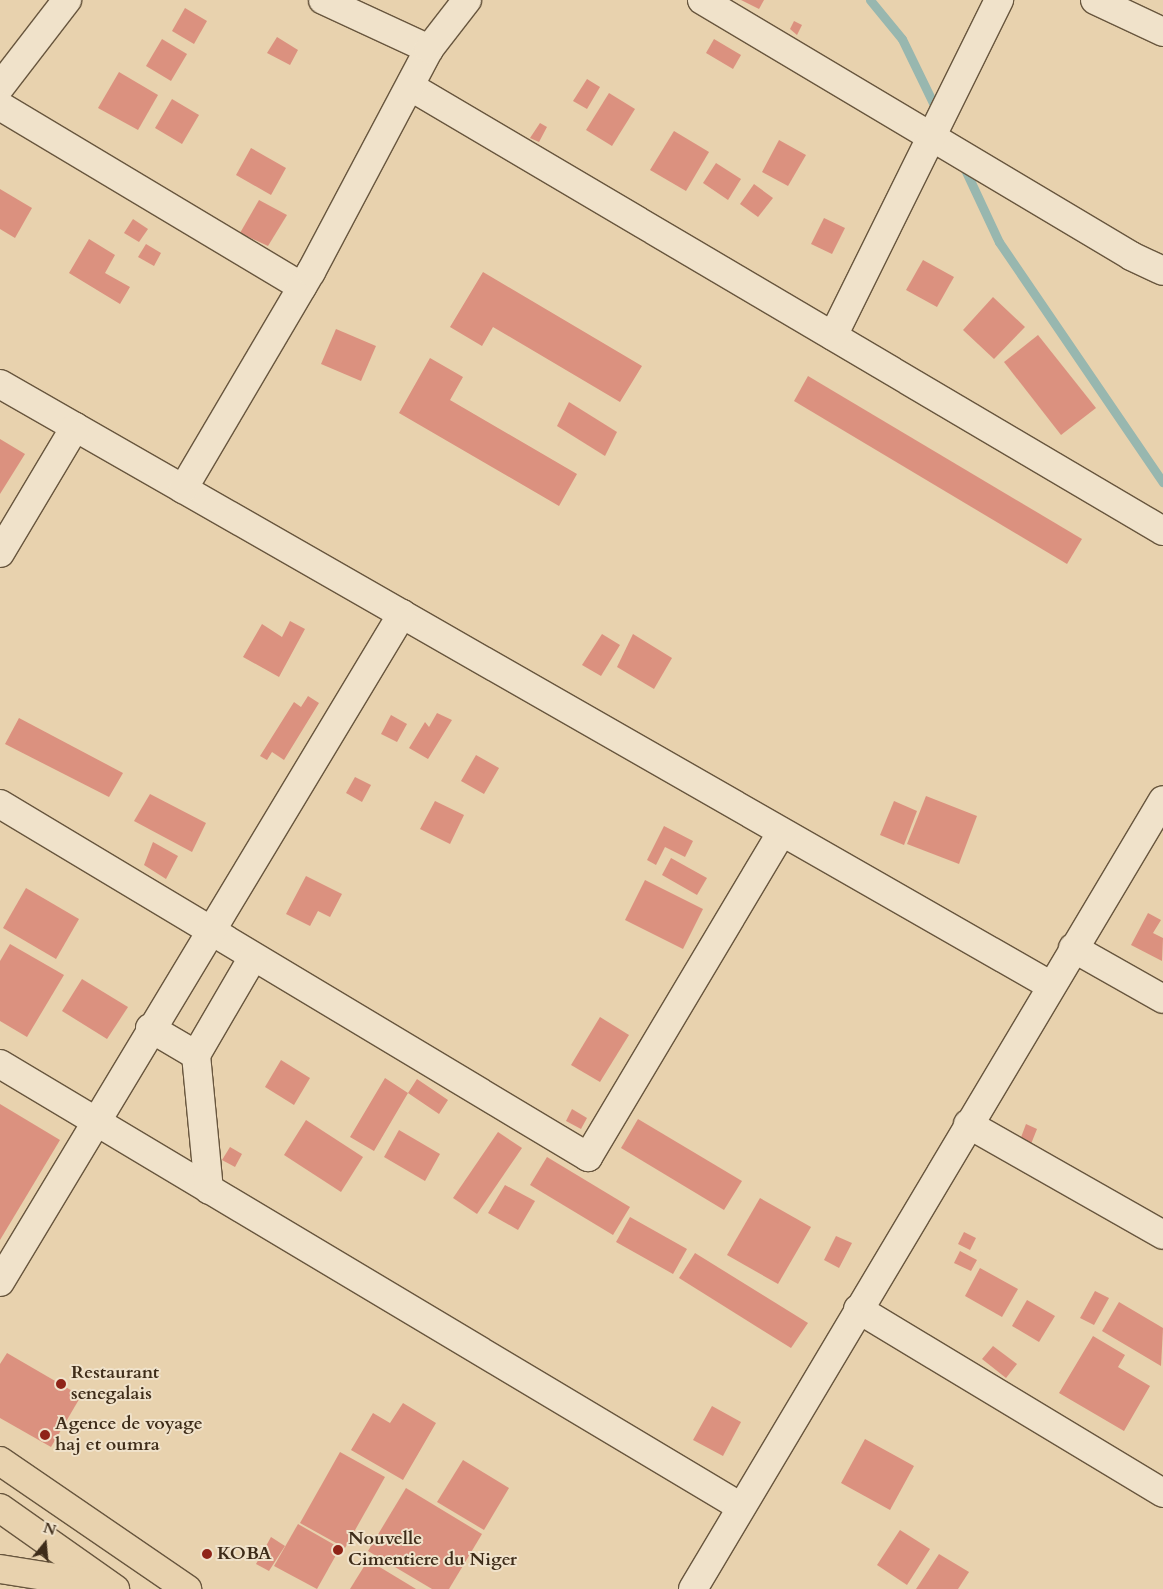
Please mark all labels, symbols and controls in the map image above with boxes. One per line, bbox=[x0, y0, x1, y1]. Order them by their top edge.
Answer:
place label: Restaurant senegalais bbox=[71, 1363, 159, 1406]
marker: Restaurant senegalais bbox=[55, 1378, 67, 1390]
place label: Agence de voyage haj et oumra bbox=[55, 1414, 203, 1456]
marker: Agence de voyage haj et oumra bbox=[39, 1429, 51, 1441]
text: N bbox=[41, 1518, 58, 1540]
north arrow bbox=[20, 1519, 70, 1569]
place label: Nouvelle Cimentiere du Niger bbox=[348, 1529, 517, 1572]
place label: KOBA bbox=[217, 1543, 272, 1565]
marker: Nouvelle Cimentiere du Niger bbox=[332, 1544, 344, 1556]
marker: KOBA bbox=[201, 1548, 213, 1560]

